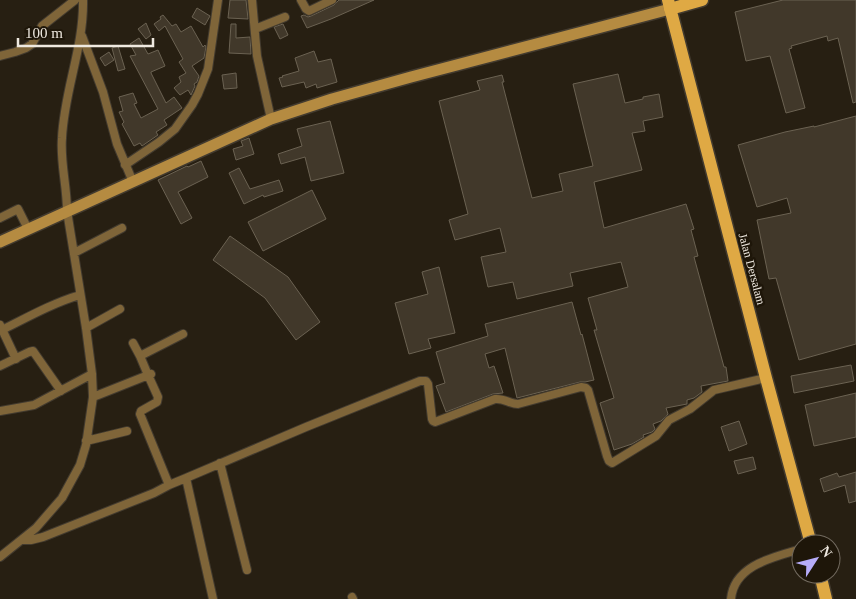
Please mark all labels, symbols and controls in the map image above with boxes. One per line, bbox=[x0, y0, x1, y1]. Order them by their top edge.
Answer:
scale bar bbox=[18, 15, 152, 47]
text: 100 m bbox=[25, 25, 63, 41]
street label: Jalan Dersalam bbox=[736, 232, 768, 307]
north arrow bbox=[791, 534, 841, 584]
text: N bbox=[817, 543, 835, 560]

